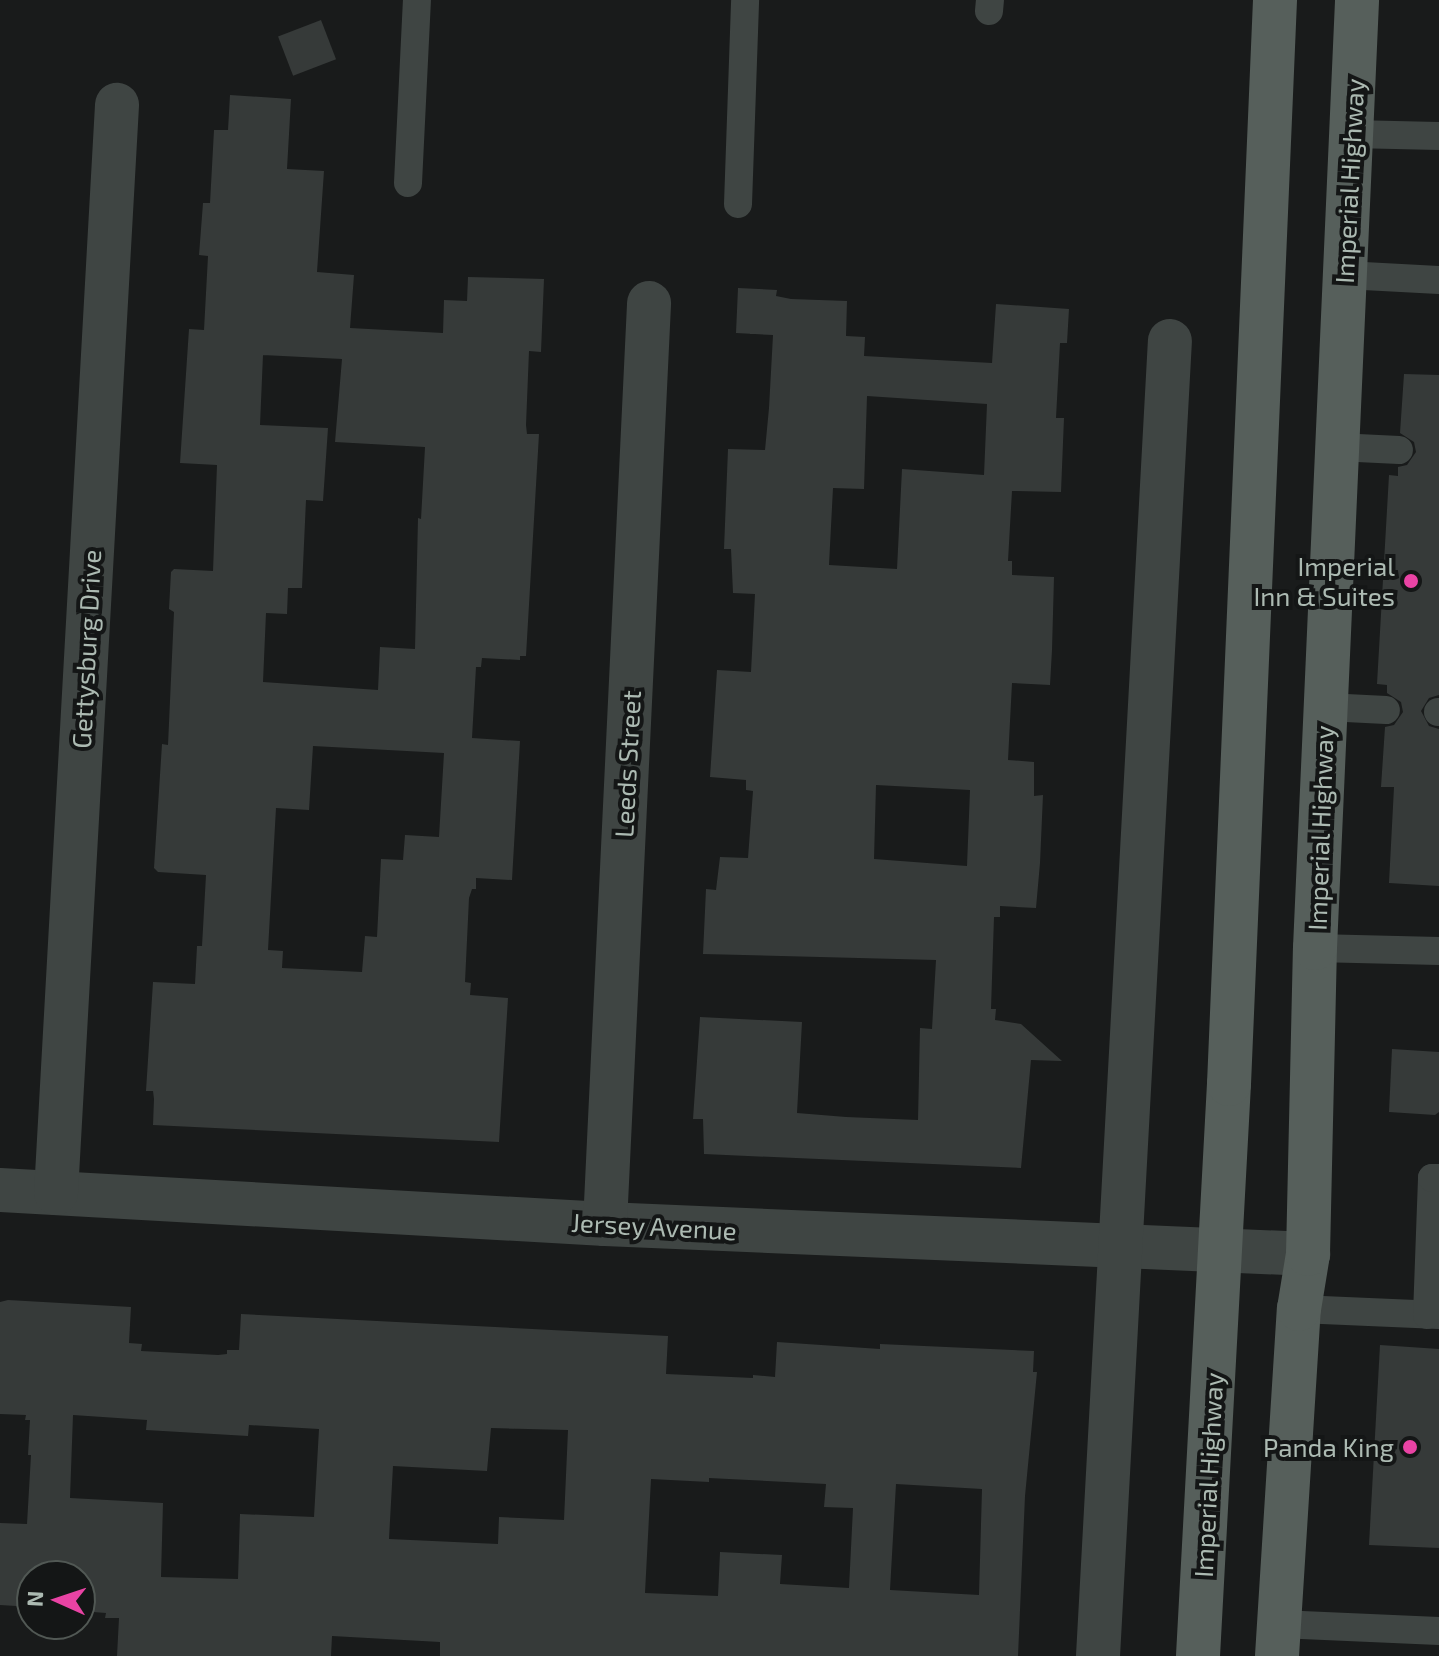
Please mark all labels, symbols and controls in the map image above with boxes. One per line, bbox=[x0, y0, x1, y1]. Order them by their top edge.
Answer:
street label: Imperial Highway bbox=[1328, 77, 1370, 285]
street label: Gettysburg Drive bbox=[65, 549, 107, 749]
place label: Imperial Inn & Suites bbox=[1253, 550, 1395, 612]
marker: Imperial Inn & Suites bbox=[1402, 572, 1420, 590]
street label: Leeds Street bbox=[608, 690, 646, 838]
street label: Imperial Highway bbox=[1301, 724, 1339, 932]
street label: Jersey Avenue bbox=[570, 1206, 738, 1246]
street label: Imperial Highway bbox=[1187, 1371, 1229, 1579]
place label: Panda King bbox=[1263, 1431, 1394, 1463]
marker: Panda King bbox=[1401, 1438, 1419, 1456]
north arrow bbox=[16, 1560, 96, 1640]
text: N bbox=[21, 1590, 47, 1607]

